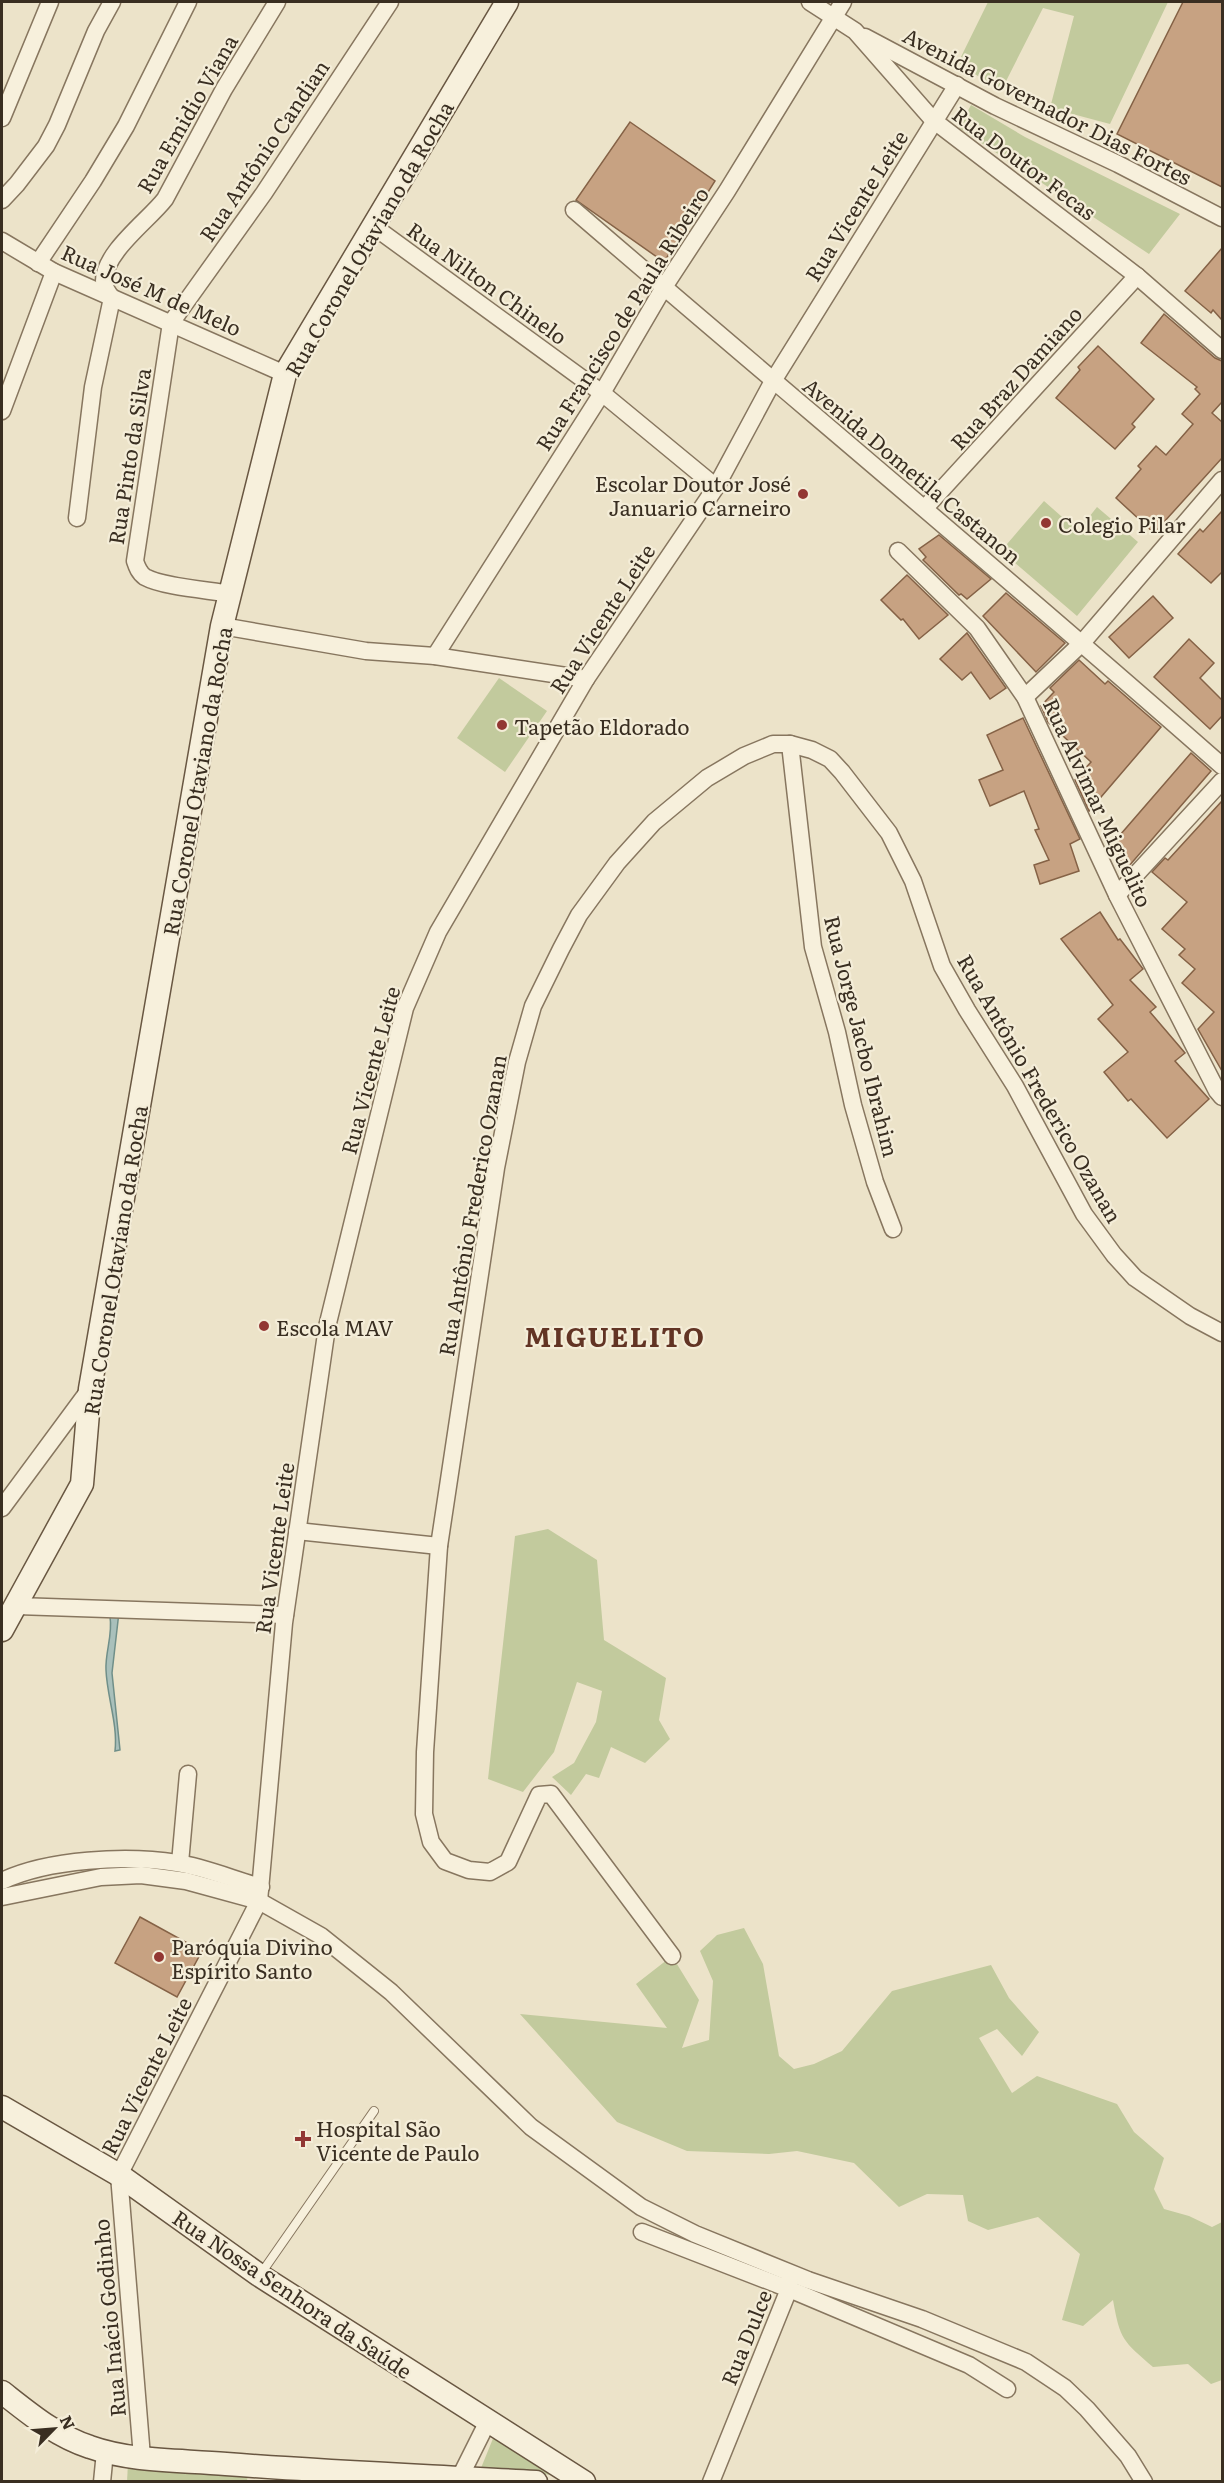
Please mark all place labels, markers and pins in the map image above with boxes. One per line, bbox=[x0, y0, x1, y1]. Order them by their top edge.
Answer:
place label: Escolar Doutor José Januario Carneiro bbox=[595, 467, 791, 522]
marker: Escolar Doutor José Januario Carneiro bbox=[796, 487, 810, 501]
place label: Colegio Pilar bbox=[1058, 508, 1185, 539]
marker: Colegio Pilar bbox=[1039, 516, 1053, 530]
place label: Tapetão Eldorado bbox=[514, 710, 690, 741]
marker: Tapetão Eldorado bbox=[495, 718, 509, 732]
place label: Escola MAV bbox=[276, 1311, 394, 1342]
marker: Escola MAV bbox=[257, 1319, 271, 1333]
place label: Paróquia Divino Espírito Santo bbox=[171, 1930, 333, 1985]
marker: Paróquia Divino Espírito Santo bbox=[152, 1950, 166, 1964]
place label: Hospital São Vicente de Paulo bbox=[316, 2112, 480, 2167]
marker: Hospital São Vicente de Paulo bbox=[294, 2130, 312, 2148]

